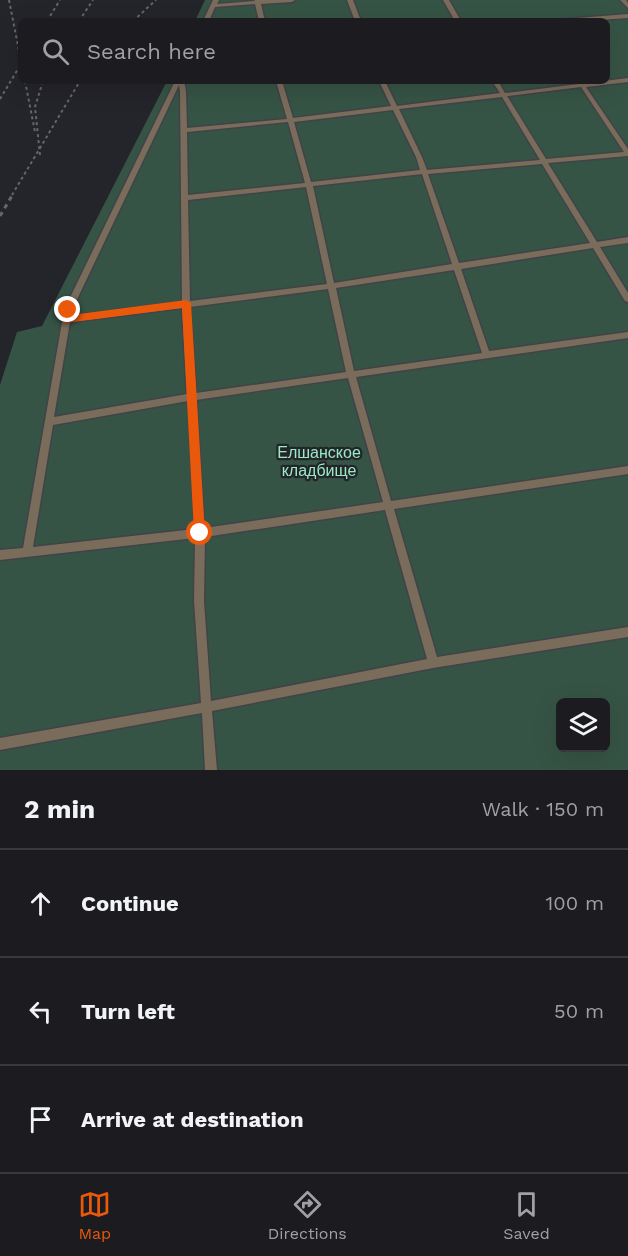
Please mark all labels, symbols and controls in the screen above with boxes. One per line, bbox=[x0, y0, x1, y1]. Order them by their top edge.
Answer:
search box bbox=[18, 18, 610, 84]
icon: search bbox=[39, 35, 72, 68]
text: Search here bbox=[87, 39, 216, 64]
route end bbox=[54, 296, 80, 322]
park label: Елшанское кладбище bbox=[277, 443, 361, 480]
route start bbox=[186, 519, 212, 545]
map controls bbox=[556, 698, 610, 752]
button: layers bbox=[556, 698, 610, 752]
text: 2 min bbox=[24, 794, 95, 824]
text: Walk · 150 m bbox=[482, 797, 604, 821]
icon: ahead bbox=[24, 887, 57, 920]
text: Continue bbox=[81, 891, 179, 916]
text: 100 m bbox=[545, 891, 604, 915]
icon: left bbox=[24, 995, 57, 1028]
text: Turn left bbox=[81, 999, 175, 1024]
text: 50 m bbox=[554, 999, 604, 1023]
icon: arrive bbox=[24, 1103, 57, 1136]
text: Arrive at destination bbox=[81, 1107, 304, 1132]
tab: Map bbox=[78, 1188, 111, 1243]
tab: Directions bbox=[268, 1188, 347, 1243]
tab: Saved bbox=[503, 1188, 550, 1243]

